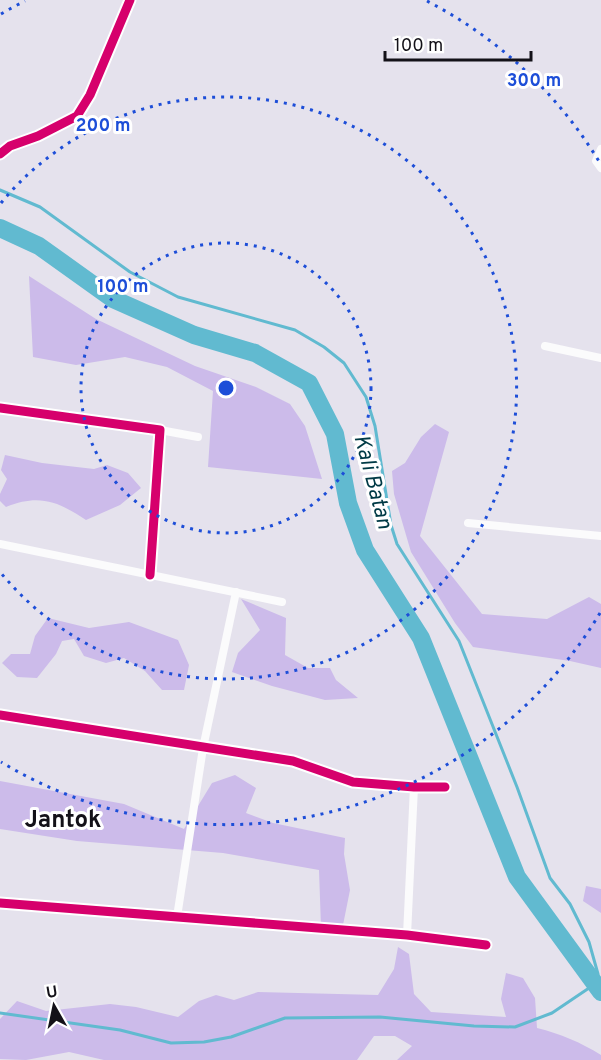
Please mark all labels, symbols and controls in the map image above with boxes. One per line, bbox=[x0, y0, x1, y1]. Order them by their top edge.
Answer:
scale bar bbox=[385, 24, 530, 62]
text: 100 m bbox=[394, 35, 443, 58]
text: 300 m bbox=[507, 70, 561, 93]
text: 200 m bbox=[75, 115, 131, 138]
text: 100 m bbox=[97, 276, 149, 299]
centre of rings bbox=[216, 378, 236, 398]
water label: Kali Batan bbox=[346, 432, 398, 532]
district label: Jantok bbox=[24, 806, 102, 836]
north arrow bbox=[24, 976, 84, 1036]
text: U bbox=[45, 982, 59, 1004]

